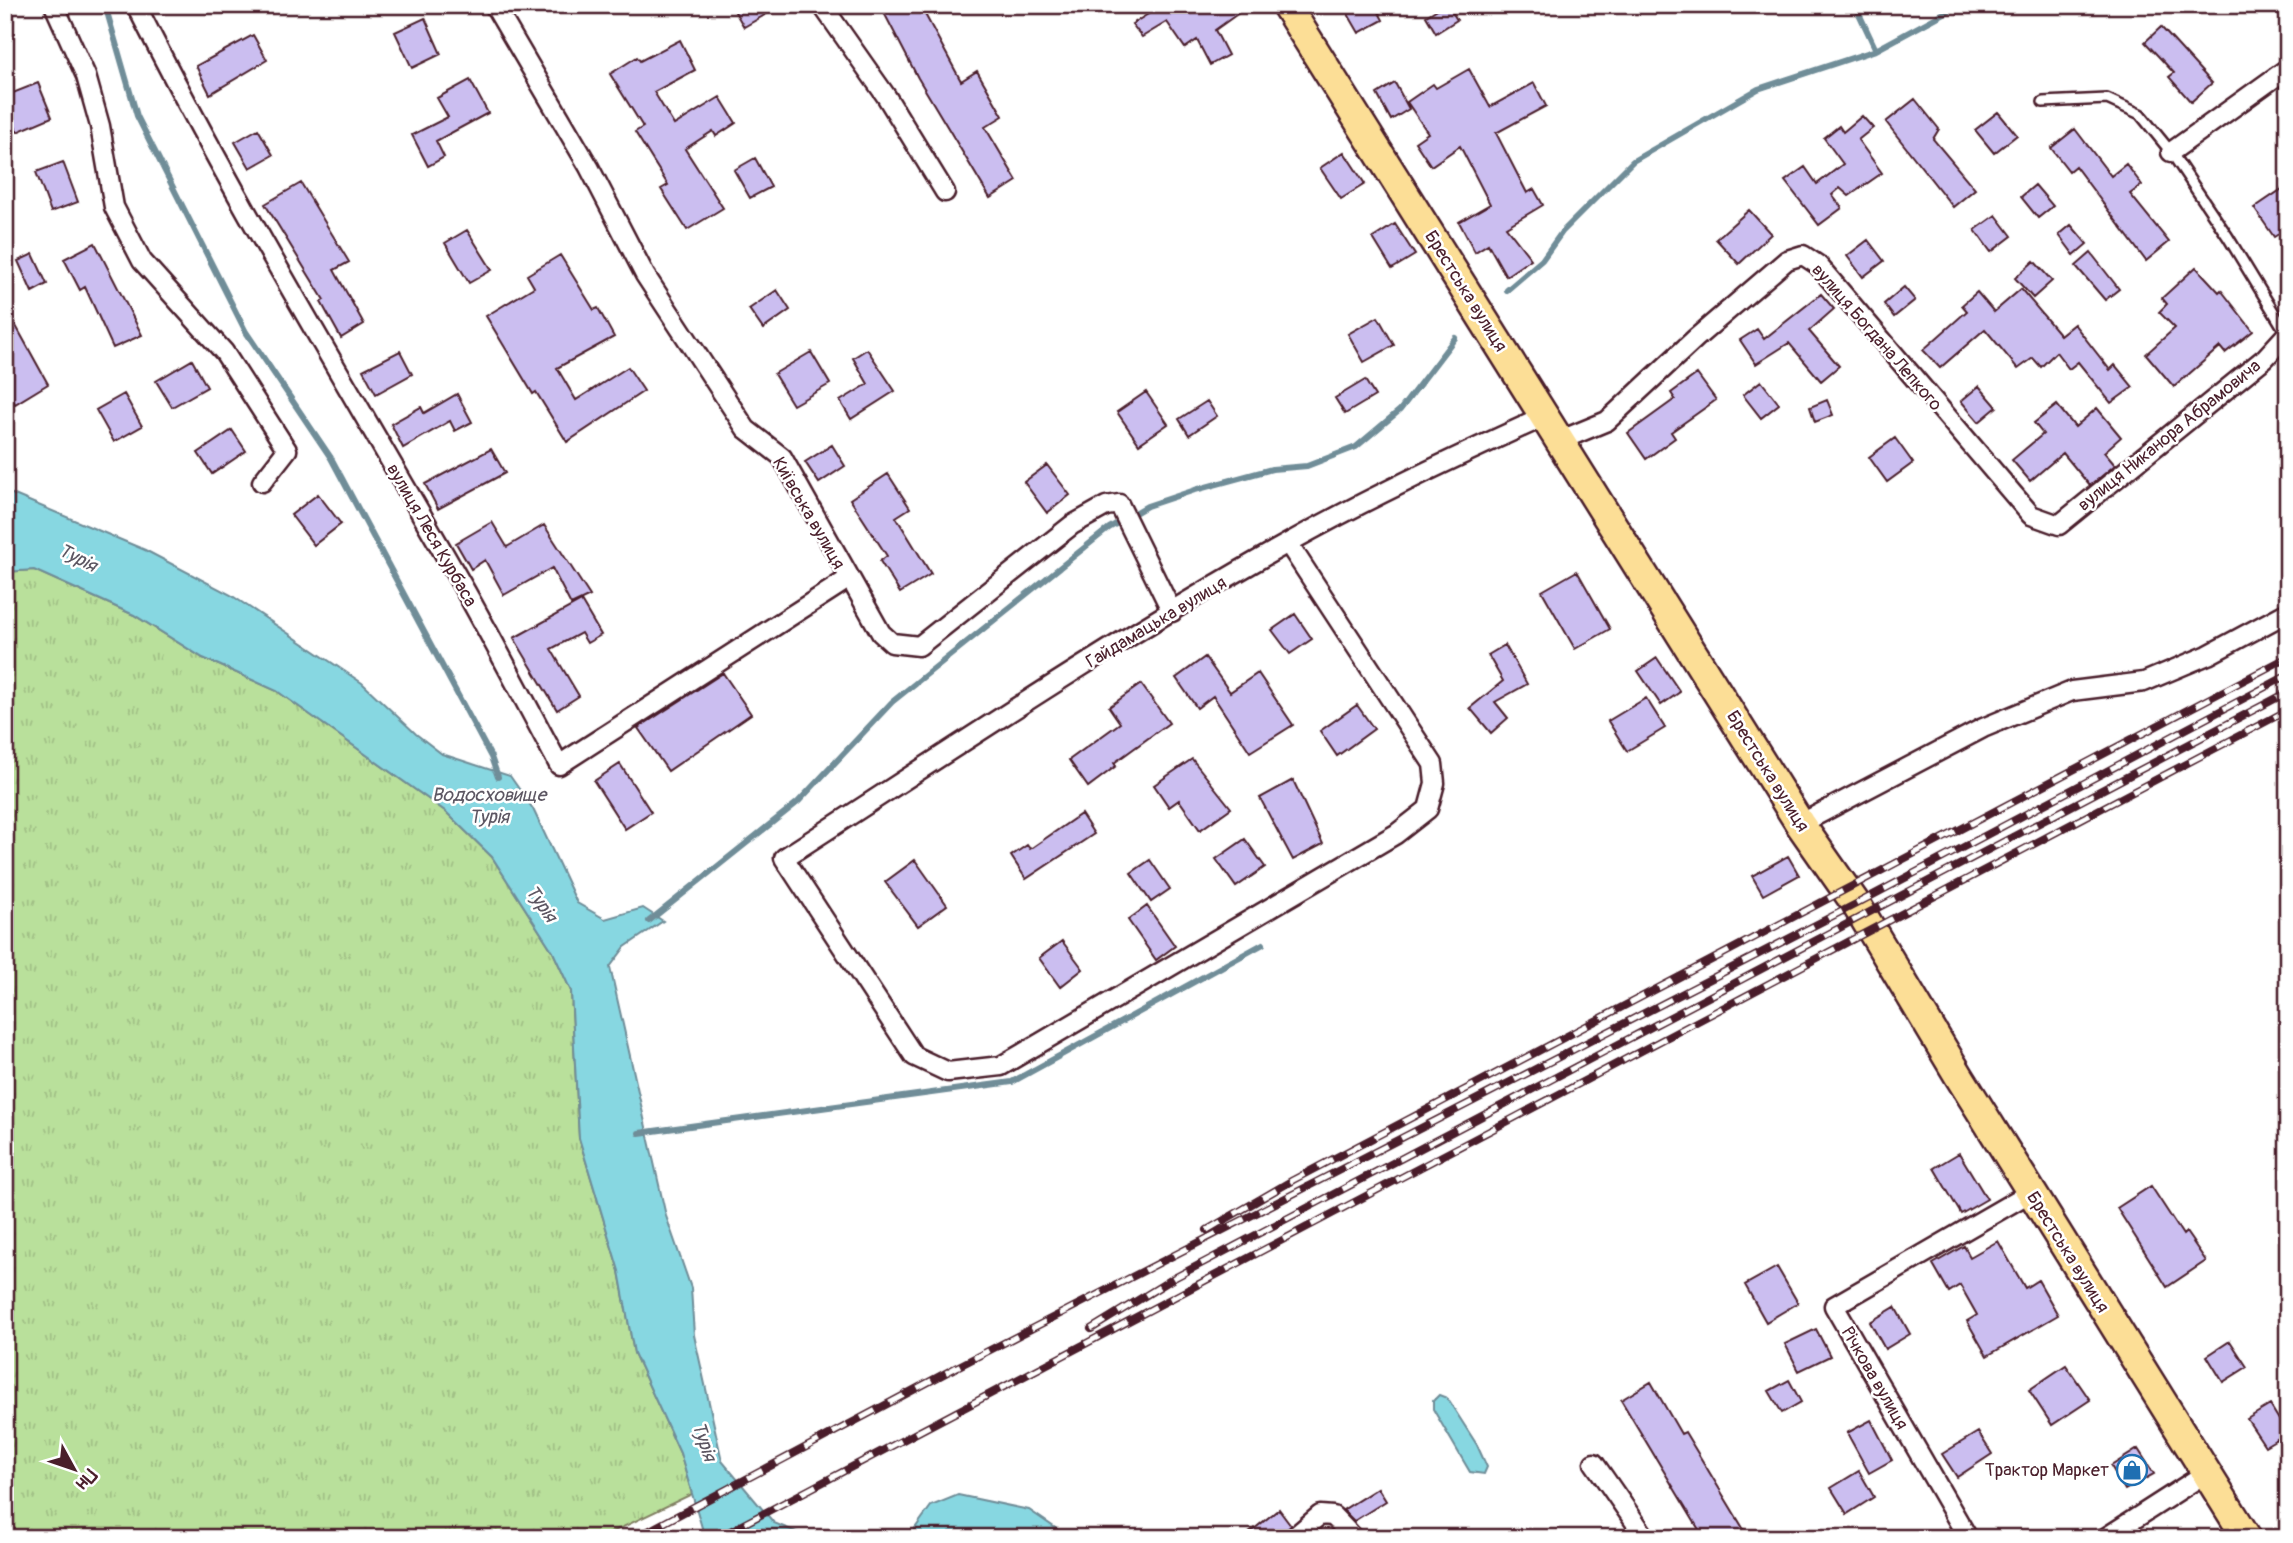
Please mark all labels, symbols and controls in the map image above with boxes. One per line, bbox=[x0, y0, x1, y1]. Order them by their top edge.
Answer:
street label: Брестська вулиця bbox=[1419, 226, 1512, 356]
street label: вулиця Богдана Лепкого bbox=[1806, 259, 1947, 416]
street label: вулиця Никанора Абрамовича bbox=[2073, 354, 2265, 516]
street label: Київська вулиця bbox=[767, 453, 850, 574]
street label: вулиця Леся Курбаса bbox=[381, 460, 482, 611]
water label: Турія bbox=[54, 538, 103, 579]
street label: Гайдамацька вулиця bbox=[1082, 571, 1231, 673]
street label: Брестська вулиця bbox=[1721, 706, 1814, 836]
water label: Водосховище Турія bbox=[432, 783, 548, 829]
water label: Турія bbox=[520, 880, 564, 929]
street label: Брестська вулиця bbox=[2021, 1187, 2114, 1317]
street label: Річкова вулиця bbox=[1836, 1323, 1913, 1434]
water label: Турія bbox=[686, 1419, 723, 1466]
north arrow bbox=[38, 1434, 108, 1504]
shop icon: Трактор Маркет bbox=[2115, 1453, 2149, 1487]
place label: Трактор Маркет bbox=[1985, 1459, 2109, 1482]
text: Пн bbox=[70, 1464, 102, 1495]

